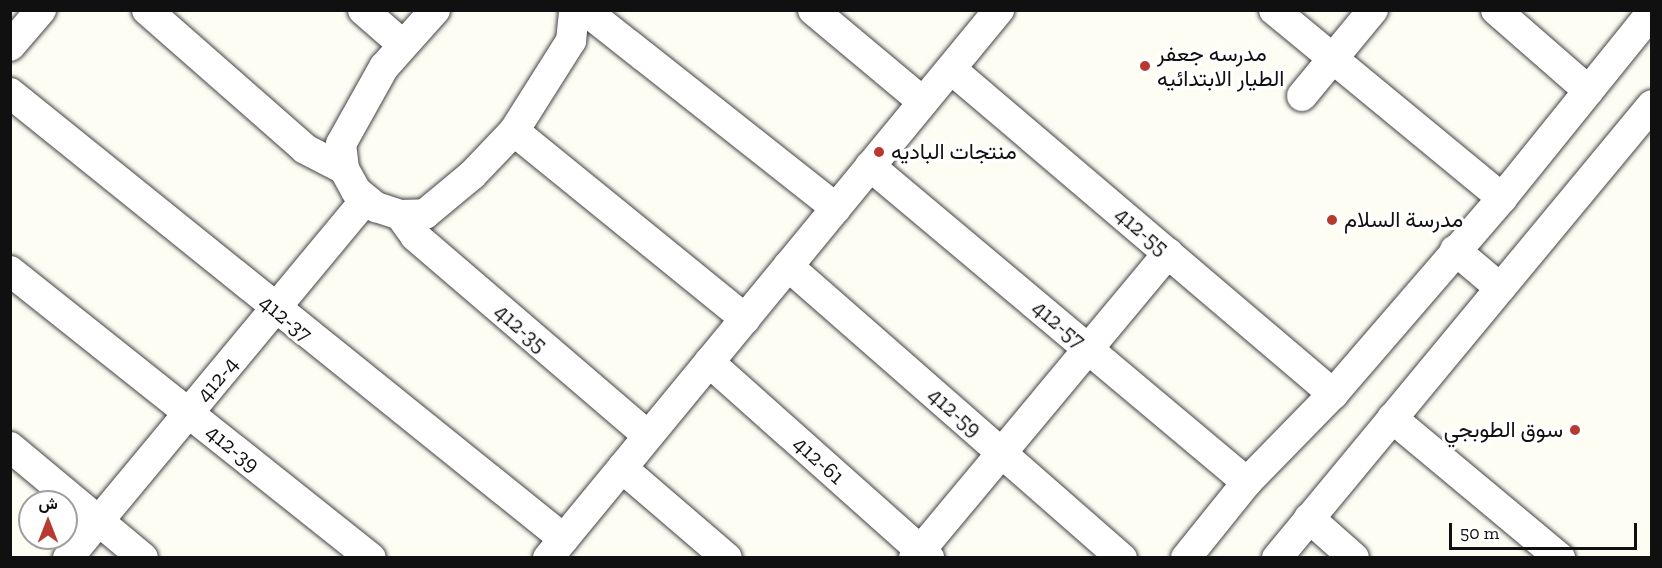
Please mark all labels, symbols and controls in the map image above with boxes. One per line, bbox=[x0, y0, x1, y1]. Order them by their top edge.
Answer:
place label: مدرسه جعفر الطيار الابتدائيه bbox=[1157, 40, 1284, 92]
marker: مدرسه جعفر الطيار الابتدائيه bbox=[1138, 59, 1152, 73]
place label: منتجات الباديه bbox=[891, 139, 1017, 165]
marker: منتجات الباديه bbox=[872, 145, 886, 159]
street label: 412-55 bbox=[1110, 201, 1174, 261]
place label: مدرسة السلام bbox=[1344, 207, 1463, 233]
marker: مدرسة السلام bbox=[1325, 213, 1339, 227]
street label: 412-37 bbox=[254, 289, 318, 347]
street label: 412-57 bbox=[1027, 294, 1091, 354]
street label: 412-35 bbox=[489, 298, 553, 358]
street label: 412-4 bbox=[190, 351, 244, 407]
street label: 412-59 bbox=[923, 382, 987, 442]
place label: سوق الطوبجي bbox=[1444, 417, 1563, 443]
street label: 412-39 bbox=[201, 418, 265, 478]
marker: سوق الطوبجي bbox=[1568, 423, 1582, 437]
street label: 412-61 bbox=[788, 430, 850, 490]
north arrow bbox=[18, 490, 78, 550]
text: ش bbox=[38, 494, 58, 513]
scale bar bbox=[1452, 511, 1640, 549]
text: 50 m bbox=[1460, 522, 1499, 544]

